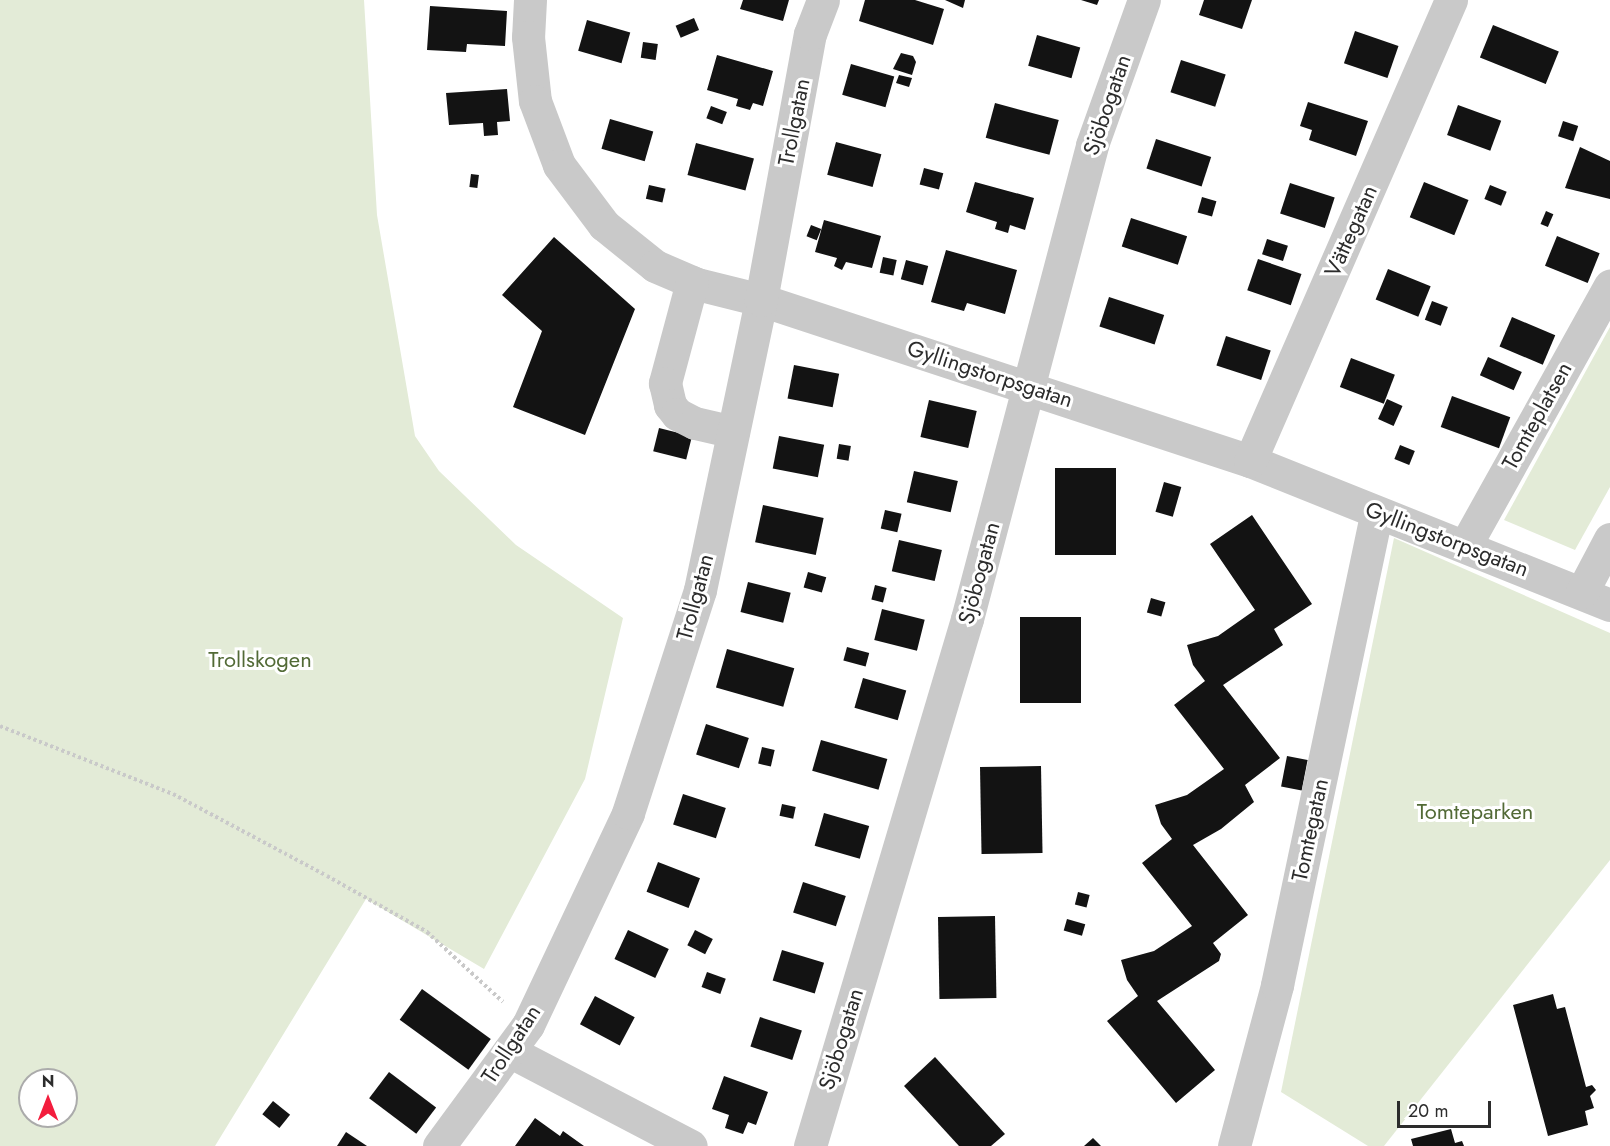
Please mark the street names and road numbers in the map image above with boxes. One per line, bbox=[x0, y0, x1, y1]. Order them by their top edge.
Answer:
street label: Sjöbogatan bbox=[1077, 51, 1137, 159]
street label: Trollgatan bbox=[773, 76, 815, 168]
street label: Vättegatan bbox=[1319, 181, 1383, 281]
street label: Gyllingstorpsgatan bbox=[904, 335, 1076, 413]
street label: Tomteplatsen bbox=[1497, 358, 1577, 474]
street label: Gyllingstorpsgatan bbox=[1362, 496, 1532, 582]
street label: Sjöbogatan bbox=[953, 519, 1005, 627]
street label: Trollgatan bbox=[671, 551, 719, 643]
street label: Tomtegatan bbox=[1286, 776, 1334, 884]
street label: Sjöbogatan bbox=[813, 985, 869, 1093]
street label: Trollgatan bbox=[476, 1000, 546, 1088]

